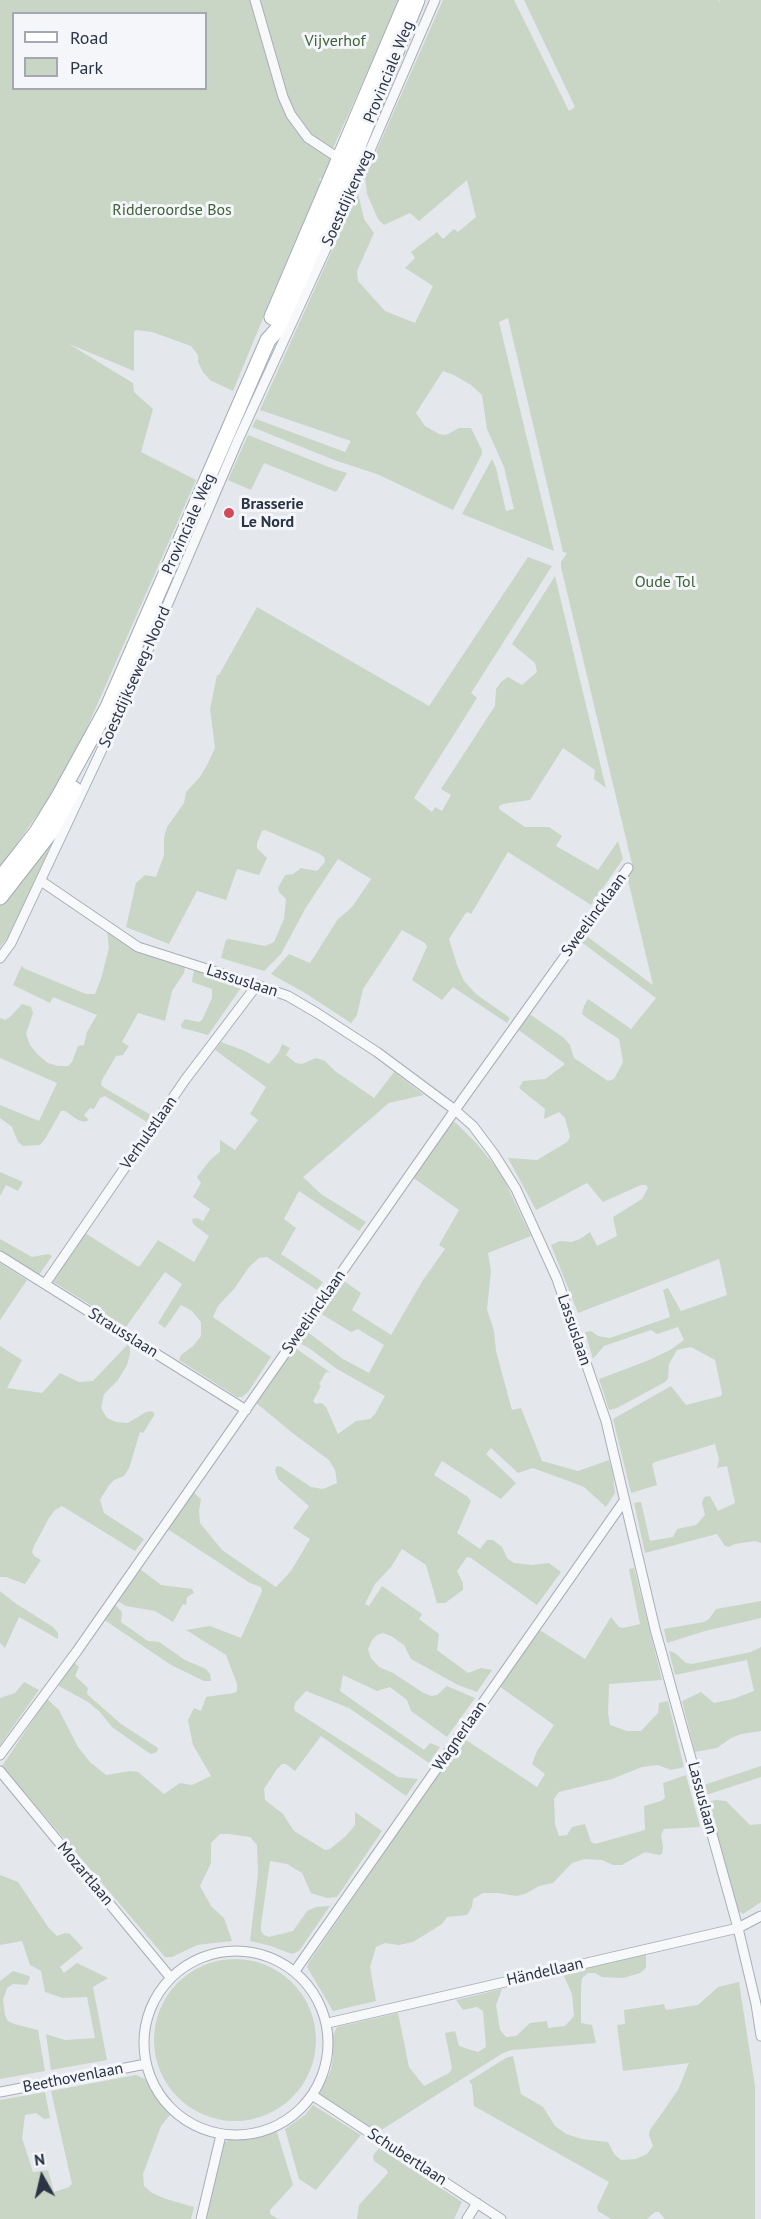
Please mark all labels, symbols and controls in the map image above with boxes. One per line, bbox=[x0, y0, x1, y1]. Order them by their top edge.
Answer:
legend bbox=[12, 12, 207, 90]
street label: Provinciale Weg bbox=[360, 18, 418, 126]
text: Road bbox=[70, 26, 108, 49]
park label: Vijverhof bbox=[305, 31, 365, 51]
text: Park bbox=[70, 56, 103, 79]
street label: Soestdijkerweg bbox=[318, 147, 378, 249]
park label: Ridderoordse Bos bbox=[112, 200, 232, 220]
street label: Provinciale Weg bbox=[158, 470, 220, 578]
place label: Brasserie Le Nord bbox=[241, 494, 304, 532]
marker: Brasserie Le Nord bbox=[222, 506, 236, 520]
park label: Oude Tol bbox=[635, 572, 695, 592]
street label: Soestdijkseweg-Noord bbox=[95, 603, 175, 751]
street label: Sweelincklaan bbox=[557, 870, 631, 960]
street label: Lassuslaan bbox=[204, 960, 280, 1002]
street label: Verhulstlaan bbox=[117, 1093, 181, 1173]
street label: Sweelincklaan bbox=[278, 1266, 350, 1358]
street label: Lassuslaan bbox=[553, 1292, 595, 1368]
street label: Strausslaan bbox=[85, 1304, 161, 1362]
street label: Wagnerlaan bbox=[429, 1697, 491, 1775]
street label: Lassuslaan bbox=[683, 1760, 721, 1836]
street label: Mozartlaan bbox=[53, 1838, 117, 1910]
street label: Händellaan bbox=[505, 1954, 585, 1990]
street label: Beethovenlaan bbox=[21, 2059, 125, 2097]
street label: Schubertlaan bbox=[364, 2124, 450, 2190]
north arrow bbox=[12, 2147, 72, 2207]
text: N bbox=[33, 2149, 46, 2170]

